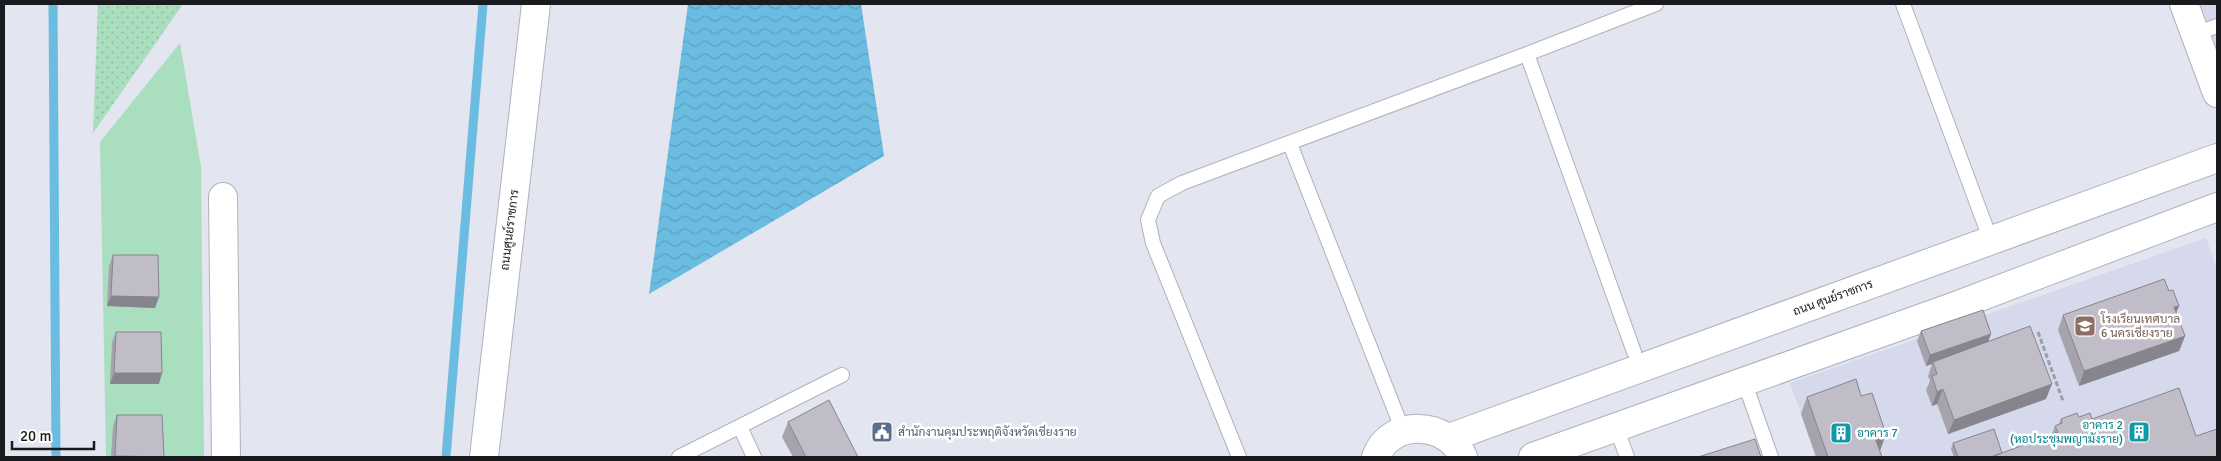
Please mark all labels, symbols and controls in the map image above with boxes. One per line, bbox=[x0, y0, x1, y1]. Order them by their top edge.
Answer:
street label: ถนนศูนย์ราชการ bbox=[497, 188, 522, 271]
street label: ถนน ศูนย์ราชการ bbox=[1791, 276, 1875, 319]
place label: โรงเรียนเทศบาล 6 นครเชียงราย bbox=[2100, 311, 2180, 341]
school or university icon: โรงเรียนเทศบาล 6 นครเชียงราย bbox=[2073, 314, 2097, 338]
scale bar bbox=[12, 418, 95, 450]
place label: อาคาร 2 (หอประชุมพญามังราย) bbox=[2010, 418, 2123, 448]
public building icon: สำนักงานคุมประพฤติจังหวัดเชียงราย bbox=[870, 420, 894, 444]
building icon: อาคาร 2 (หอประชุมพญามังราย) bbox=[2127, 420, 2151, 444]
building icon: อาคาร 7 bbox=[1829, 421, 1853, 445]
place label: สำนักงานคุมประพฤติจังหวัดเชียงราย bbox=[898, 424, 1077, 441]
place label: อาคาร 7 bbox=[1857, 426, 1898, 441]
text: 20 m bbox=[20, 427, 51, 445]

